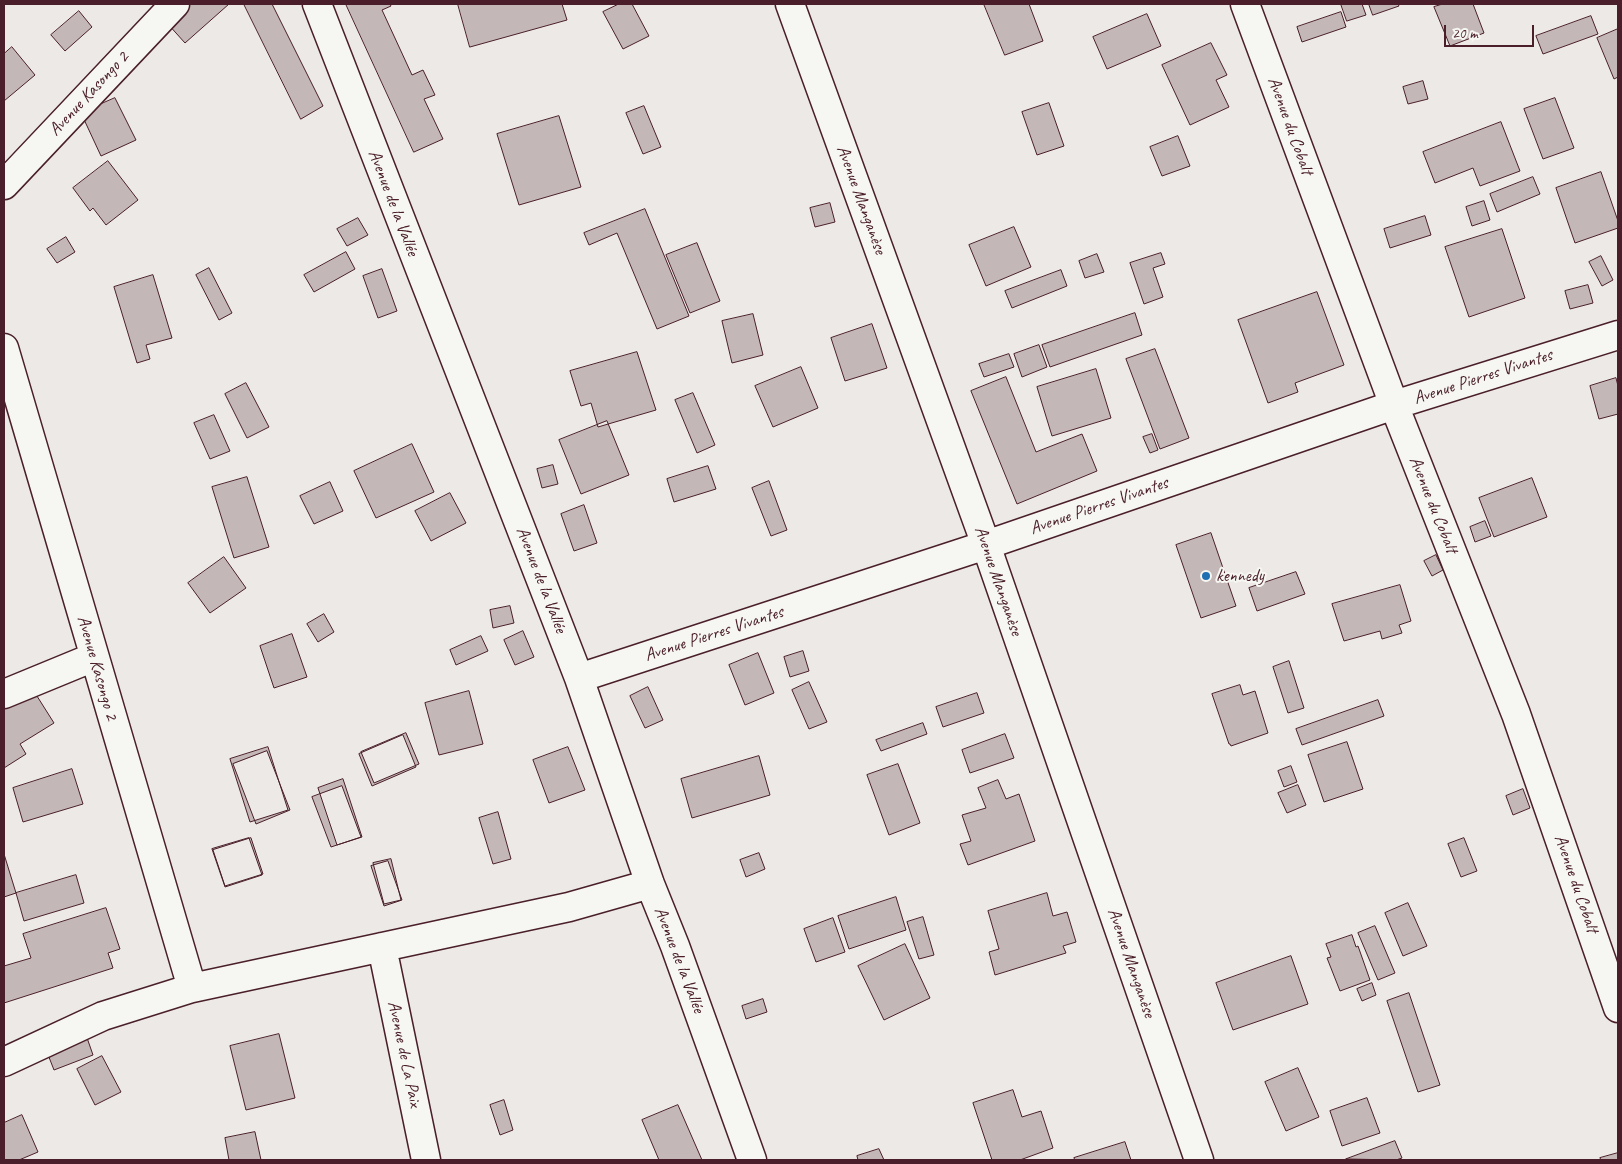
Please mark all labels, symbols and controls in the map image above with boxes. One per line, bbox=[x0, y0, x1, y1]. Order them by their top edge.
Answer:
scale bar bbox=[1447, 15, 1537, 47]
text: 20 m bbox=[1452, 24, 1478, 43]
street label: Avenue Kasongo 2 bbox=[44, 47, 134, 141]
street label: Avenue du Cobalt bbox=[1262, 74, 1318, 178]
street label: Avenue Manganèse bbox=[831, 143, 891, 257]
street label: Avenue de la Vallée bbox=[363, 147, 423, 259]
street label: Avenue Pierres Vivantes bbox=[1411, 344, 1555, 410]
street label: Avenue du Cobalt bbox=[1404, 453, 1462, 557]
street label: Avenue Pierres Vivantes bbox=[1027, 472, 1171, 540]
street label: Avenue Manganèse bbox=[969, 523, 1027, 639]
street label: Avenue de la Vallée bbox=[511, 524, 571, 636]
place label: kennedy bbox=[1216, 565, 1264, 587]
marker: kennedy bbox=[1200, 570, 1212, 582]
street label: Avenue Pierres Vivantes bbox=[642, 601, 786, 667]
street label: Avenue Kasongo 2 bbox=[72, 613, 122, 723]
street label: Avenue du Cobalt bbox=[1549, 832, 1603, 936]
street label: Avenue de la Vallée bbox=[649, 904, 709, 1016]
street label: Avenue Manganèse bbox=[1102, 905, 1160, 1021]
street label: Avenue de La Paix bbox=[382, 999, 426, 1109]

